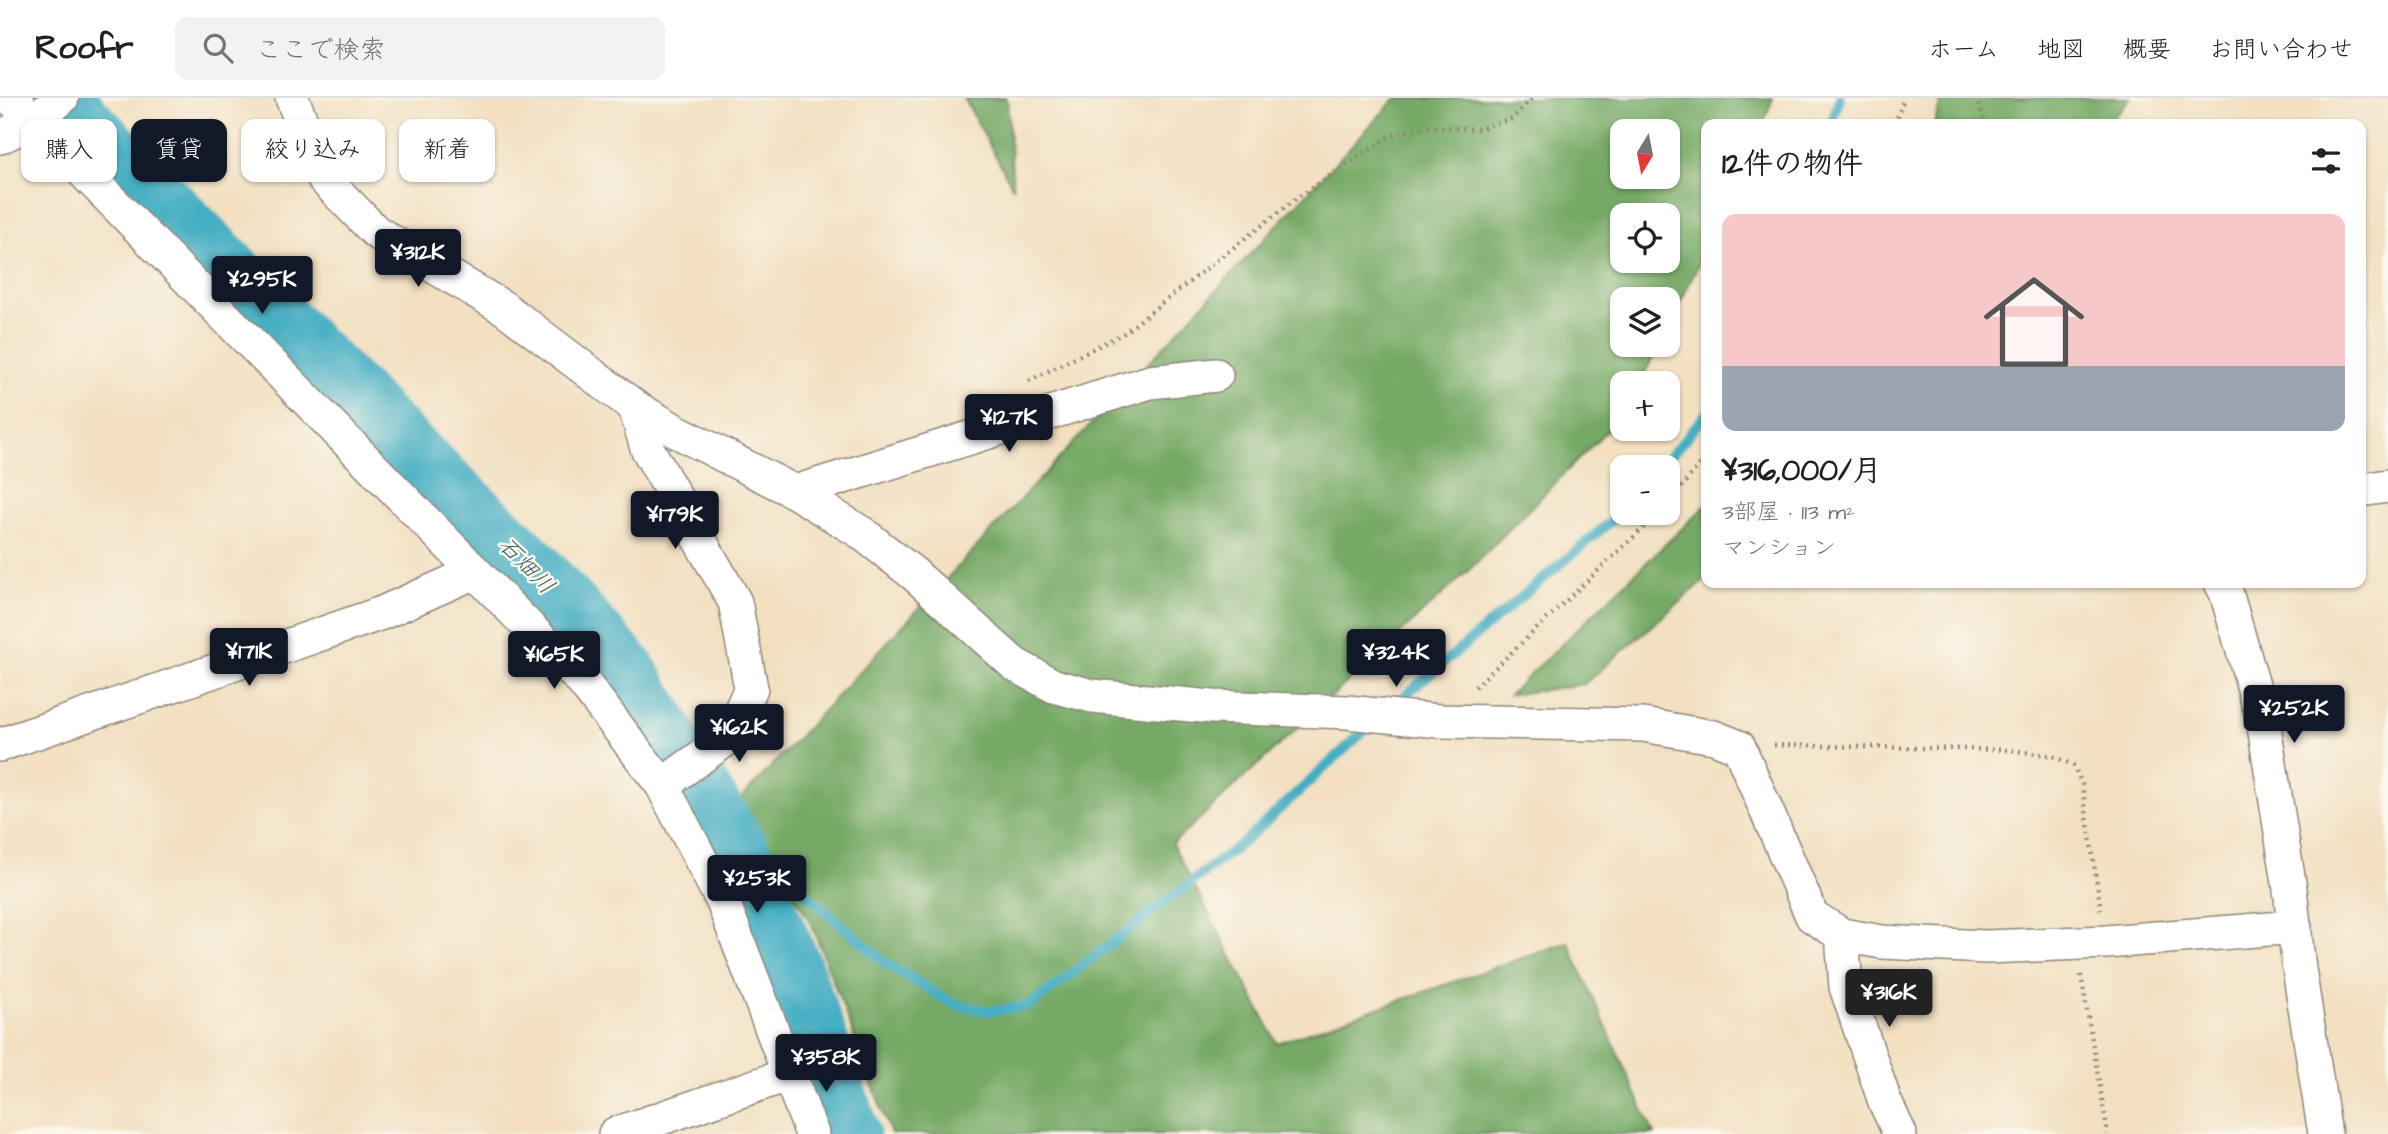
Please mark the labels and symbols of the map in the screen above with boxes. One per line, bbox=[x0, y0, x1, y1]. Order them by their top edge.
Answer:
north arrow bbox=[1610, 119, 1680, 189]
pin: ¥312K bbox=[369, 230, 467, 289]
pin: ¥295K bbox=[213, 256, 311, 316]
pin: ¥127K bbox=[960, 394, 1058, 454]
pin: ¥179K bbox=[626, 491, 724, 551]
water label: 石畑川 bbox=[491, 530, 562, 602]
pin: ¥171K bbox=[200, 628, 298, 688]
pin: ¥324K bbox=[1347, 630, 1445, 689]
pin: ¥165K bbox=[505, 632, 603, 691]
pin: ¥252K bbox=[2245, 686, 2343, 745]
pin: ¥162K bbox=[690, 704, 788, 764]
pin: ¥253K bbox=[708, 856, 806, 915]
pin: ¥316K bbox=[1840, 970, 1938, 1029]
pin: ¥358K bbox=[777, 1034, 875, 1094]

